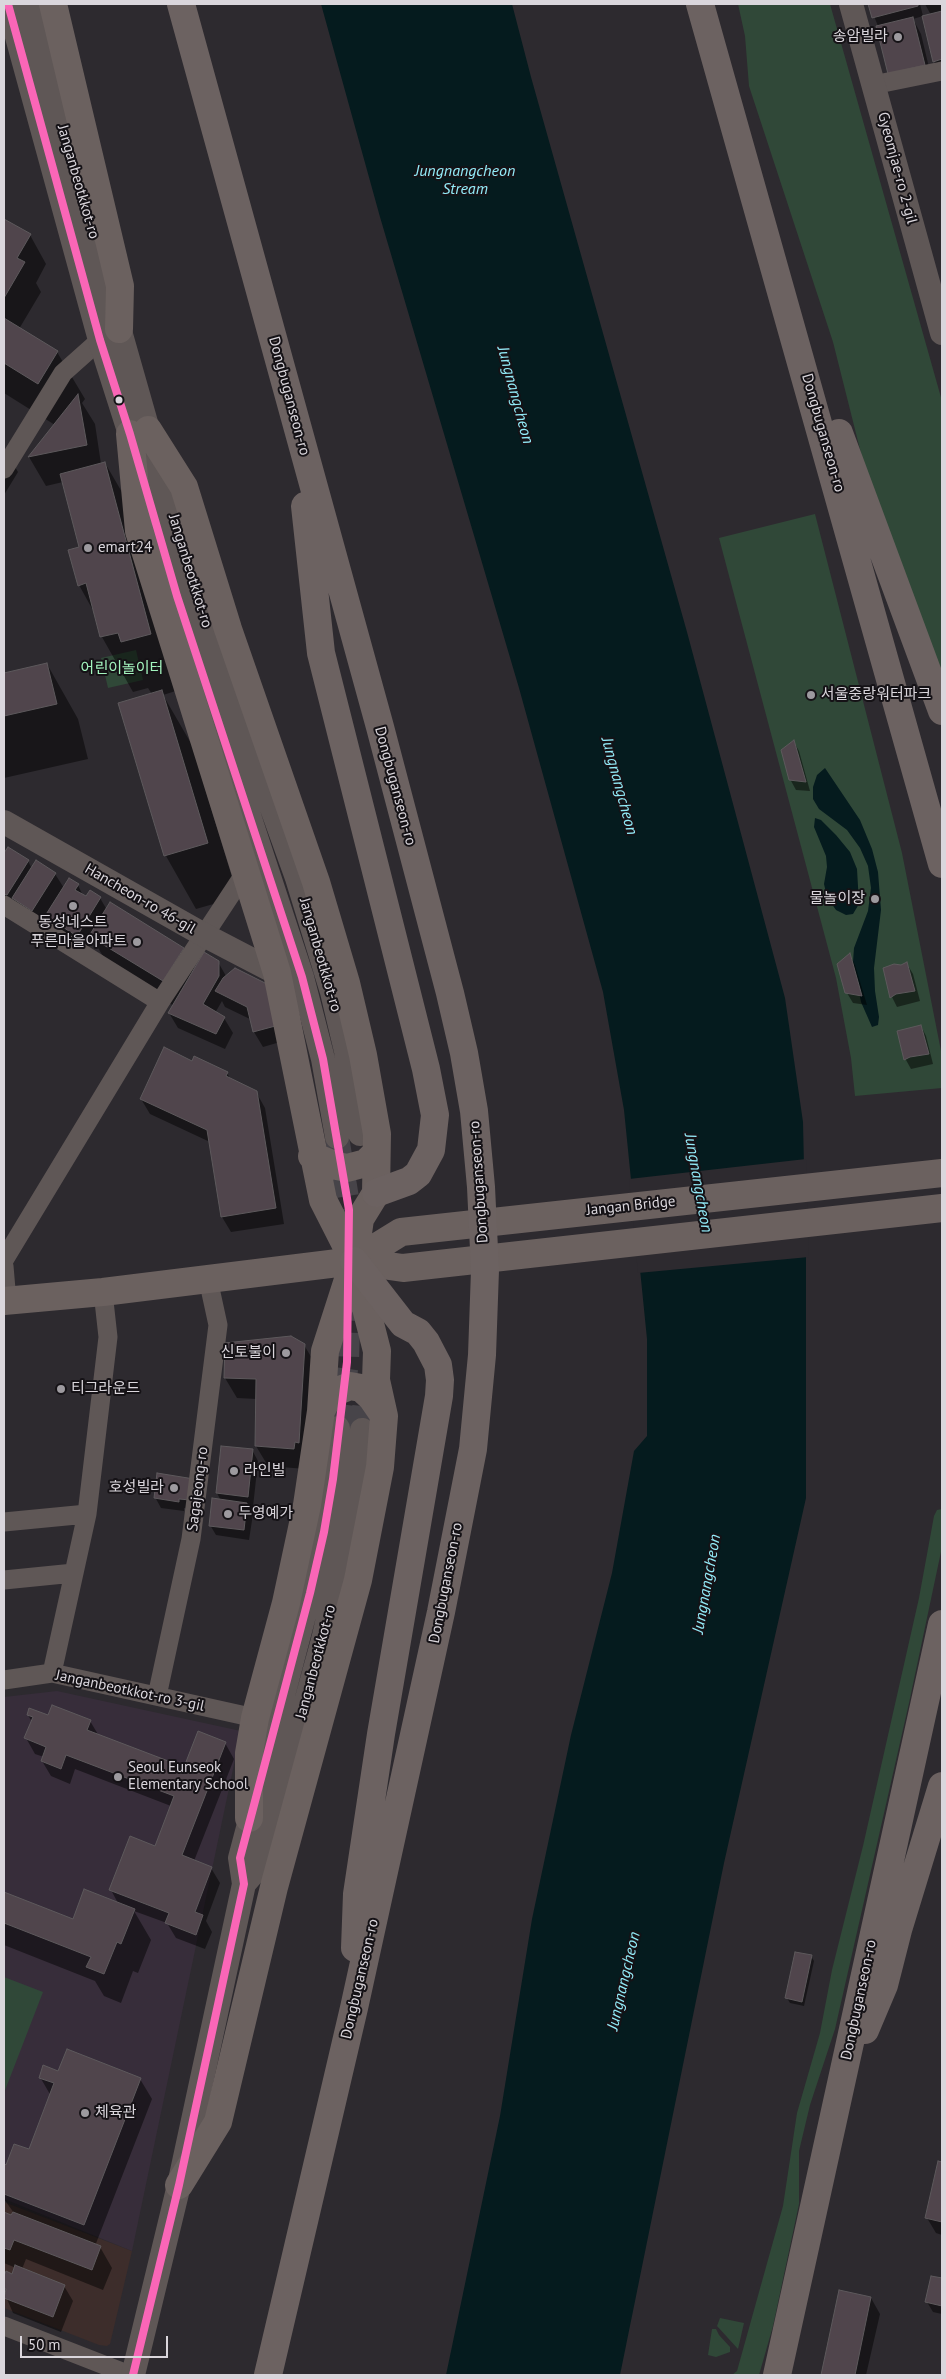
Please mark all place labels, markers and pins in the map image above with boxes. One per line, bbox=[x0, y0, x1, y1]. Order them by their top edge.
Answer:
place label: 송암빌라 bbox=[833, 28, 888, 46]
marker: 송암빌라 bbox=[892, 31, 904, 43]
unlabelled marker bbox=[114, 395, 124, 405]
place label: emart24 bbox=[98, 539, 152, 557]
marker: emart24 bbox=[82, 542, 94, 554]
place label: 서울중랑워터파크 bbox=[821, 686, 931, 704]
marker: 서울중랑워터파크 bbox=[805, 689, 817, 701]
place label: 물놀이장 bbox=[810, 890, 865, 908]
marker: 물놀이장 bbox=[869, 893, 881, 905]
marker: 동성네스트 bbox=[67, 900, 79, 912]
place label: 동성네스트 bbox=[39, 914, 107, 932]
place label: 푸른마을아파트 bbox=[30, 933, 127, 951]
marker: 푸른마을아파트 bbox=[131, 936, 143, 948]
place label: 신토불이 bbox=[221, 1344, 276, 1362]
marker: 신토불이 bbox=[280, 1347, 292, 1359]
place label: 티그라운드 bbox=[71, 1380, 140, 1398]
marker: 티그라운드 bbox=[55, 1383, 67, 1395]
place label: 라인빌 bbox=[244, 1462, 285, 1480]
marker: 라인빌 bbox=[228, 1465, 240, 1477]
place label: 호성빌라 bbox=[109, 1479, 164, 1497]
marker: 호성빌라 bbox=[168, 1482, 180, 1494]
place label: 두영예가 bbox=[238, 1505, 293, 1523]
marker: 두영예가 bbox=[222, 1508, 234, 1520]
place label: Seoul Eunseok Elementary School bbox=[128, 1759, 248, 1794]
marker: Seoul Eunseok Elementary School bbox=[112, 1771, 124, 1783]
place label: 체육관 bbox=[95, 2104, 136, 2122]
marker: 체육관 bbox=[79, 2107, 91, 2119]

